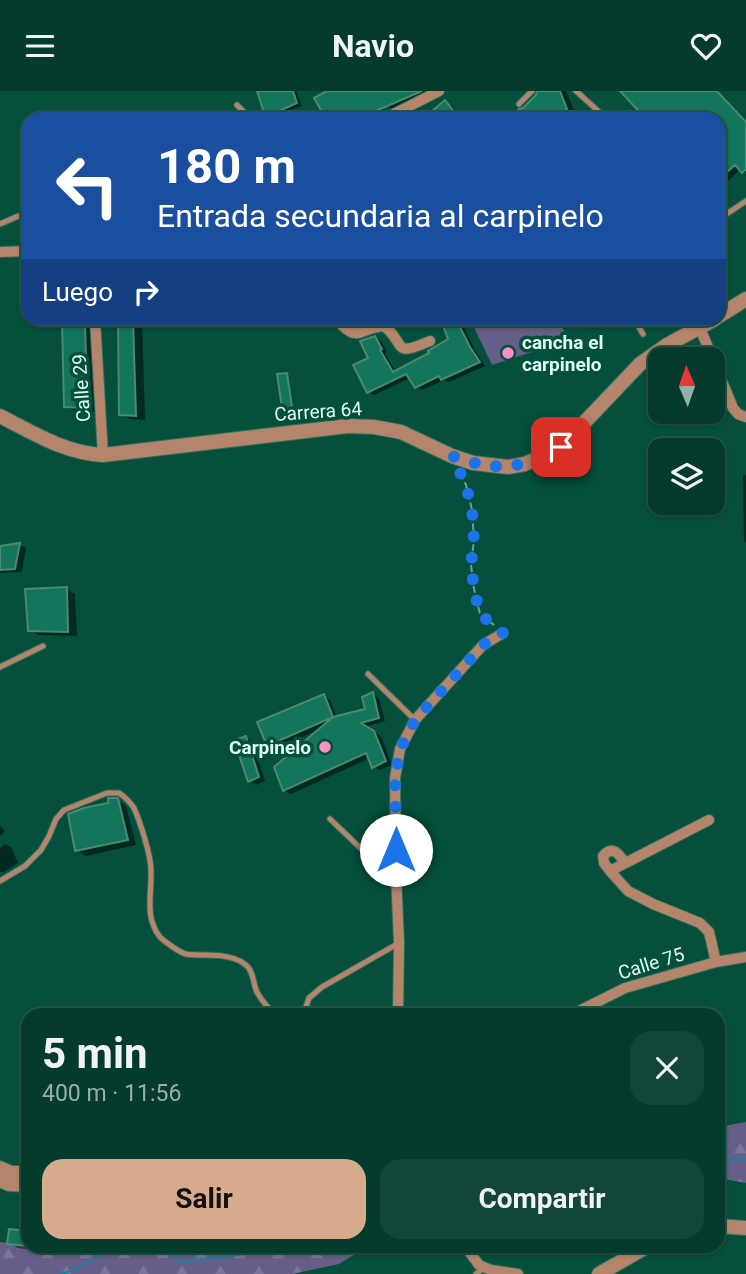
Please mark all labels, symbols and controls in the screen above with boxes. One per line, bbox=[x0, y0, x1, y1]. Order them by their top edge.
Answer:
icon: menu bbox=[21, 27, 59, 65]
text: Navio bbox=[332, 27, 414, 65]
icon: heart bbox=[687, 27, 725, 65]
text: 180 m bbox=[157, 138, 296, 195]
icon: left bbox=[42, 140, 133, 231]
text: Entrada secundaria al carpinelo bbox=[157, 197, 604, 235]
icon: right bbox=[127, 273, 165, 311]
text: Luego bbox=[42, 277, 113, 307]
place label: cancha el carpinelo bbox=[522, 331, 603, 376]
marker: cancha el carpinelo bbox=[500, 345, 516, 361]
north arrow bbox=[648, 347, 724, 423]
map controls bbox=[648, 347, 725, 515]
street label: Calle 29 bbox=[68, 353, 95, 423]
street label: Carrera 64 bbox=[273, 397, 363, 426]
pin bbox=[531, 417, 591, 477]
icon: arrive bbox=[542, 428, 580, 466]
button: layers bbox=[648, 438, 725, 515]
place label: Carpinelo bbox=[229, 736, 311, 759]
marker: Carpinelo bbox=[317, 739, 333, 755]
position arrow bbox=[359, 813, 433, 887]
street label: Calle 75 bbox=[615, 943, 687, 984]
text: 5 min bbox=[42, 1029, 148, 1078]
button: close bbox=[630, 1031, 704, 1105]
text: 400 m · 11:56 bbox=[42, 1080, 181, 1107]
button: Salir bbox=[42, 1159, 366, 1239]
button: Compartir bbox=[380, 1159, 704, 1239]

